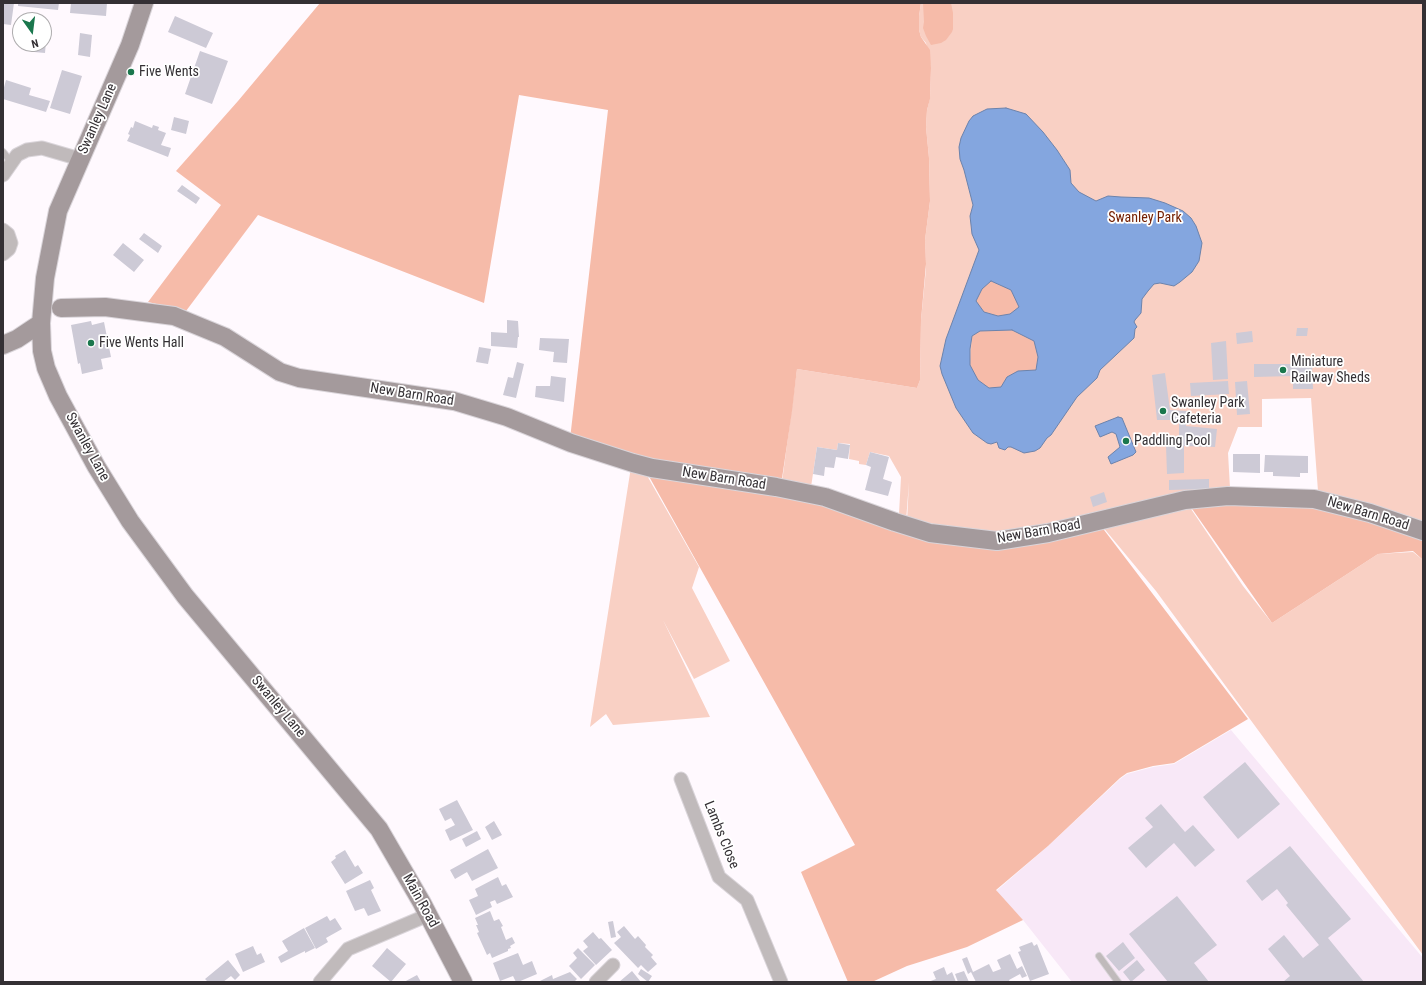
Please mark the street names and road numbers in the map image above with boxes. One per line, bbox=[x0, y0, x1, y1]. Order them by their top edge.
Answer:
street label: Swanley Lane bbox=[75, 81, 121, 157]
street label: New Barn Road bbox=[369, 380, 455, 410]
street label: Swanley Lane bbox=[61, 410, 113, 484]
street label: New Barn Road bbox=[681, 464, 767, 494]
street label: New Barn Road bbox=[1325, 494, 1411, 534]
street label: New Barn Road bbox=[996, 516, 1082, 548]
street label: Swanley Lane bbox=[247, 673, 309, 741]
street label: Lambs Close bbox=[700, 799, 742, 871]
street label: Main Road bbox=[398, 871, 442, 931]

